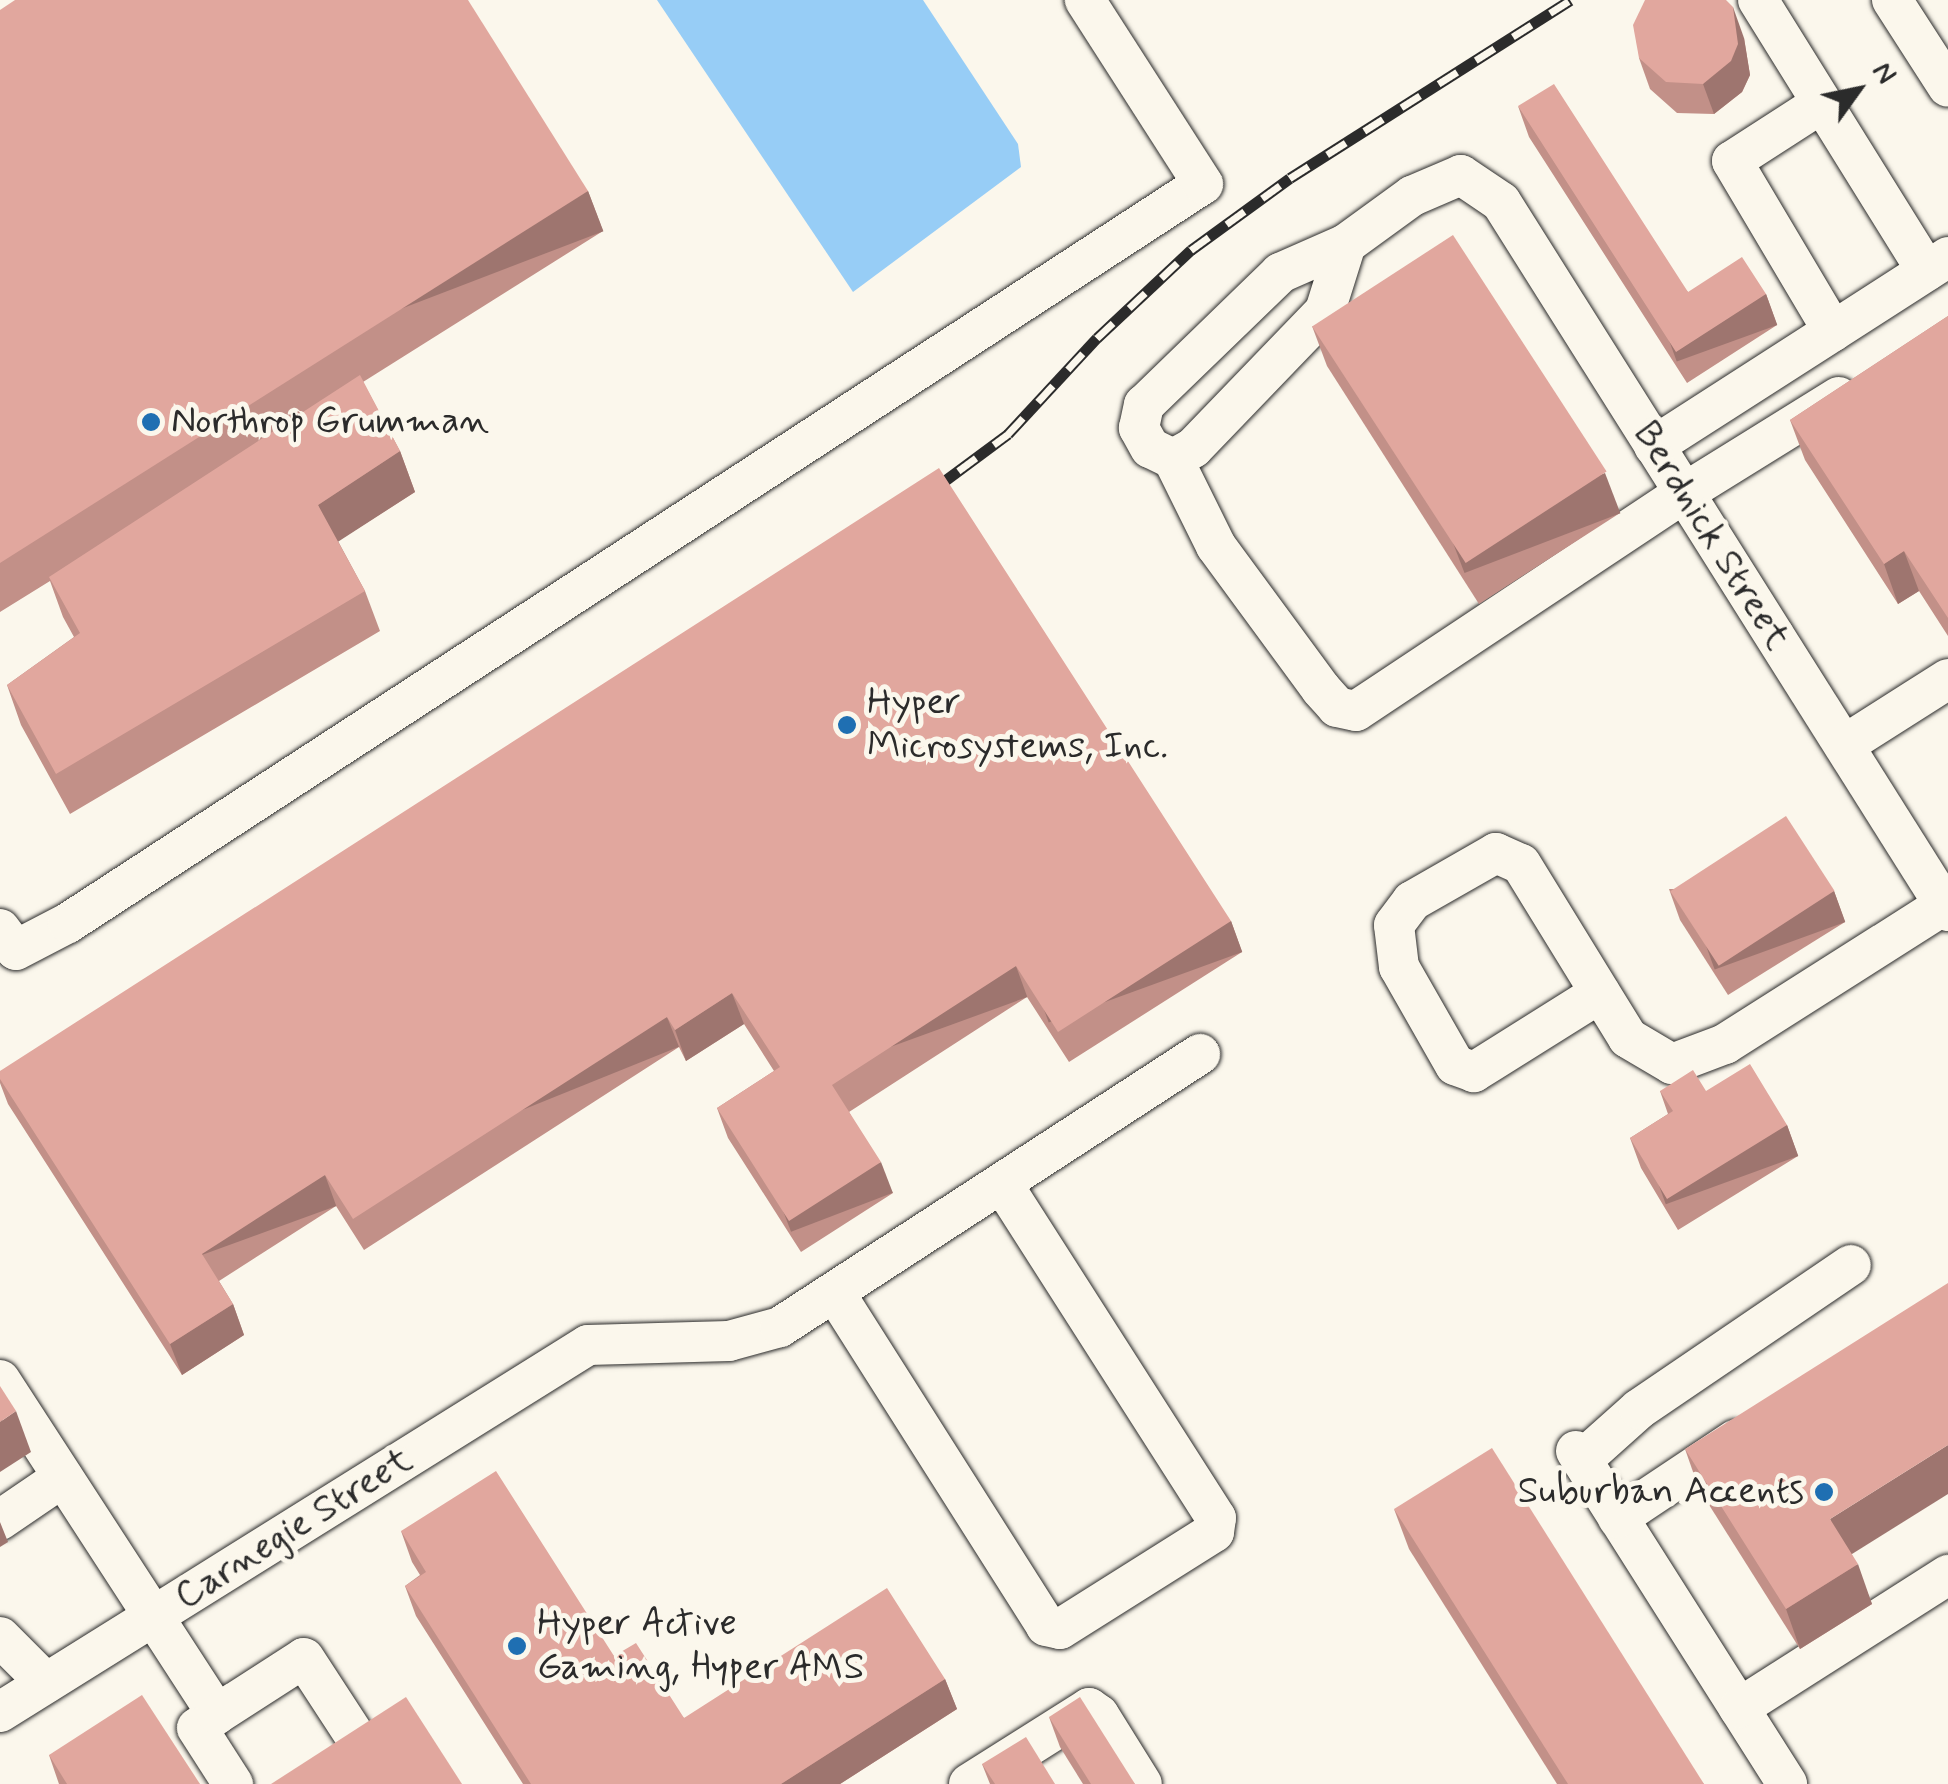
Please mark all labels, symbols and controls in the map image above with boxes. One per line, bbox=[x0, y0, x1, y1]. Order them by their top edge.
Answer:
north arrow bbox=[1808, 40, 1908, 140]
text: N bbox=[1863, 55, 1904, 91]
place label: Northrop Grumman bbox=[171, 399, 485, 445]
marker: Northrop Grumman bbox=[140, 411, 162, 433]
street label: Berdnick Street bbox=[1623, 413, 1799, 659]
place label: Hyper Microsystems, Inc. bbox=[867, 680, 1168, 769]
marker: Hyper Microsystems, Inc. bbox=[836, 714, 858, 736]
street label: Carnegie Street bbox=[167, 1438, 421, 1620]
place label: Suburban Accents bbox=[1518, 1469, 1804, 1515]
marker: Suburban Accents bbox=[1813, 1481, 1835, 1503]
place label: Hyper Active Gaming, Hyper AMS bbox=[537, 1601, 872, 1690]
marker: Hyper Active Gaming, Hyper AMS bbox=[506, 1635, 528, 1657]

